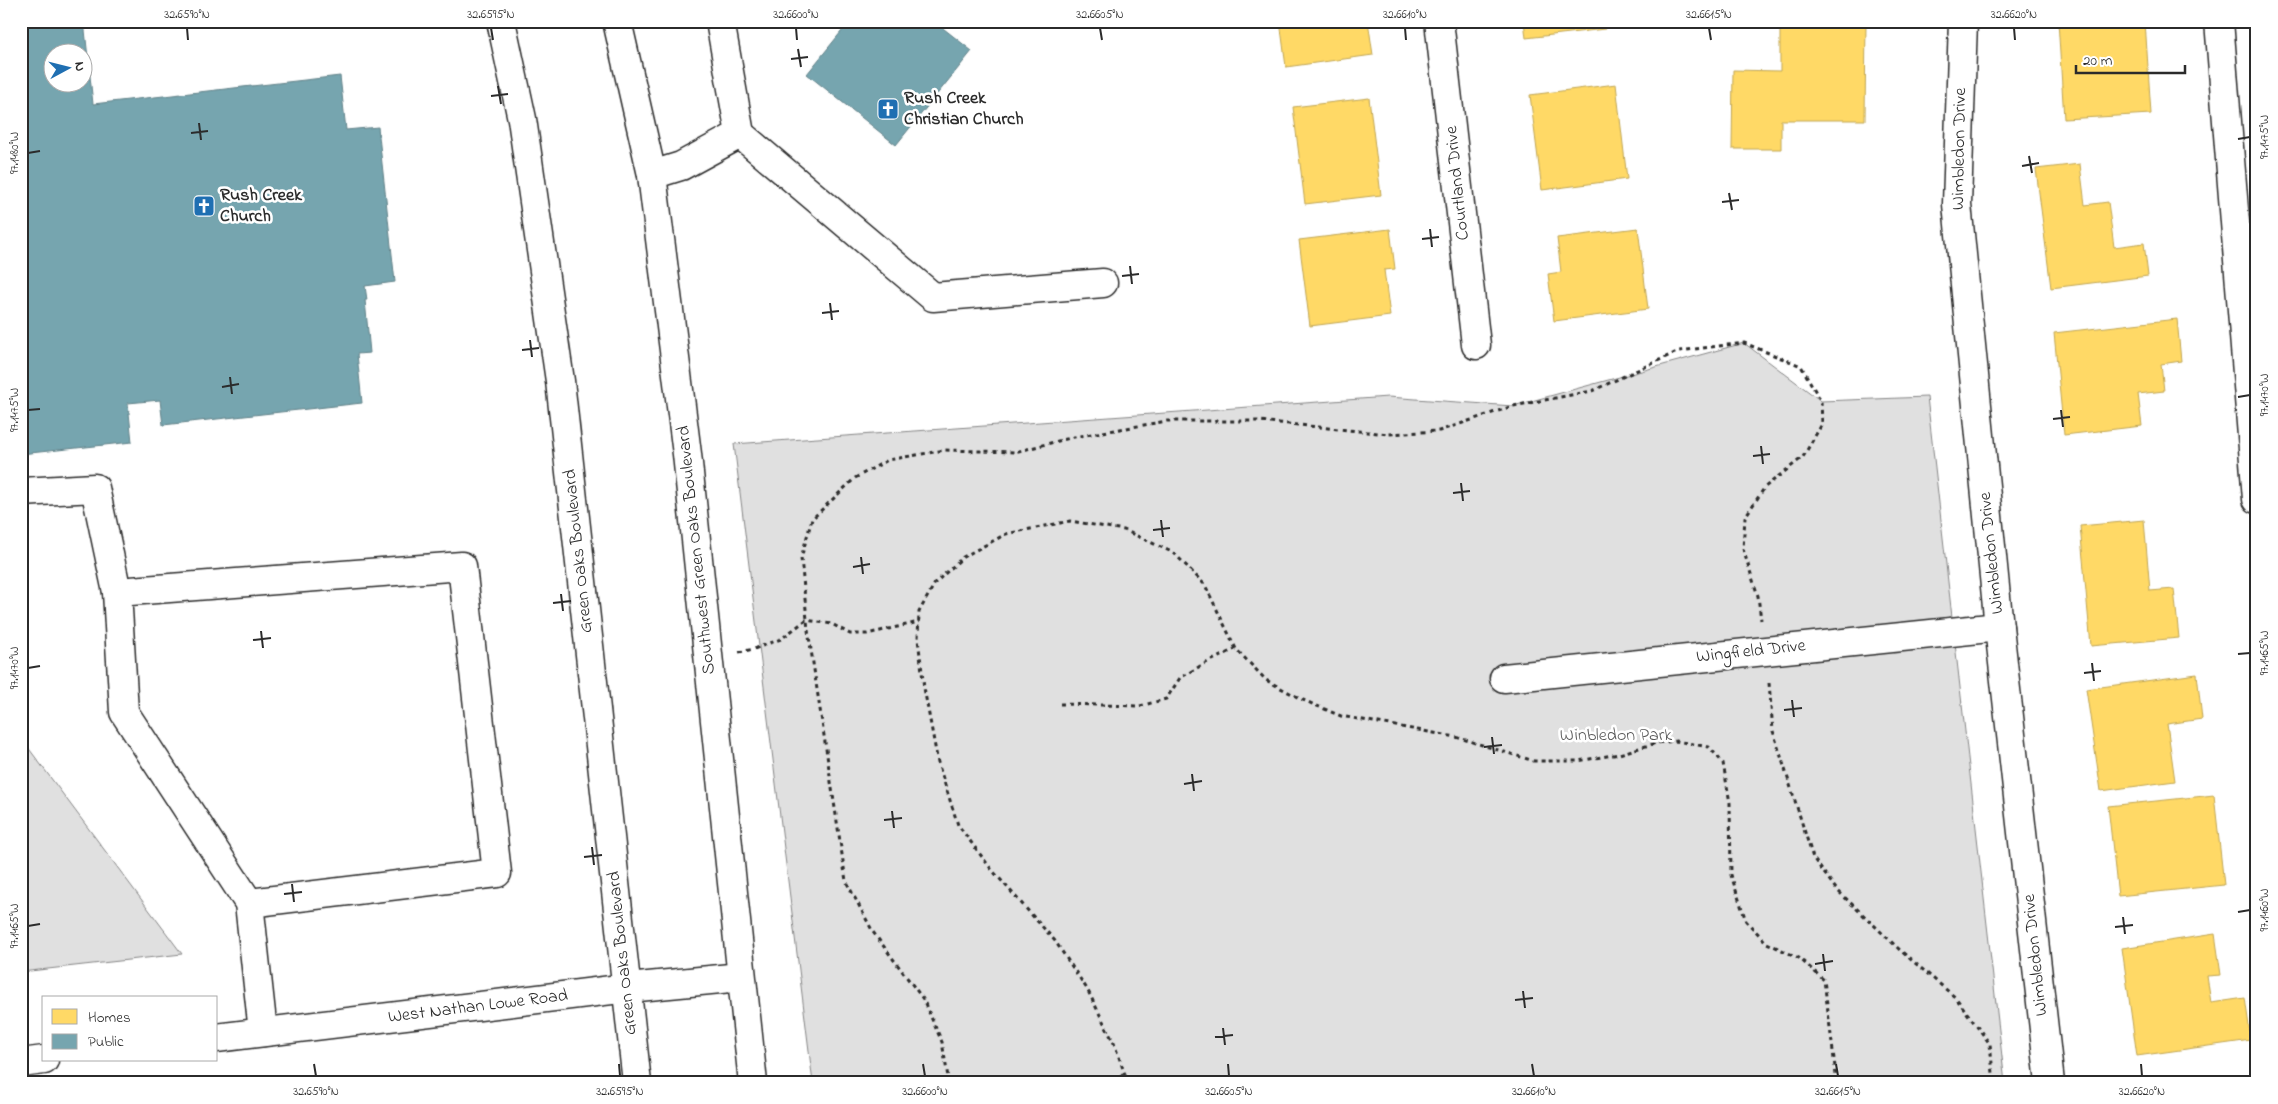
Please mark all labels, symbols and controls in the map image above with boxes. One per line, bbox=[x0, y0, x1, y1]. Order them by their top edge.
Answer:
text: 32.6590°N bbox=[164, 6, 210, 24]
text: 32.6595°N bbox=[467, 6, 515, 24]
text: 32.6600°N bbox=[773, 6, 819, 24]
text: 32.6605°N bbox=[1076, 6, 1124, 24]
text: 32.6610°N bbox=[1383, 6, 1427, 24]
text: 32.6615°N bbox=[1686, 6, 1732, 24]
text: 32.6620°N bbox=[1991, 6, 2037, 24]
north arrow bbox=[42, 42, 92, 92]
scale bar bbox=[2076, 42, 2184, 74]
text: 20 m bbox=[2083, 50, 2113, 72]
text: N bbox=[68, 61, 90, 73]
place label: Rush Creek Christian Church bbox=[904, 86, 1024, 133]
street label: Wimbledon Drive bbox=[1946, 87, 1974, 210]
church icon: Rush Creek Christian Church bbox=[876, 97, 900, 121]
text: 97.1475°W bbox=[2256, 115, 2274, 159]
street label: Courtland Drive bbox=[1439, 124, 1477, 242]
text: 97.1480°W bbox=[6, 132, 24, 174]
place label: Rush Creek Church bbox=[220, 183, 303, 230]
church icon: Rush Creek Church bbox=[192, 194, 216, 218]
text: 97.1470°W bbox=[2256, 374, 2274, 416]
text: 97.1475°W bbox=[6, 388, 24, 432]
street label: Southwest Green Oaks Boulevard bbox=[671, 424, 723, 676]
street label: Green Oaks Boulevard bbox=[557, 468, 601, 634]
street label: Wimbledon Drive bbox=[1973, 490, 2011, 615]
text: 97.1465°W bbox=[2256, 631, 2274, 675]
street label: Wingfield Drive bbox=[1695, 633, 1808, 672]
text: 97.1470°W bbox=[6, 647, 24, 689]
park label: Winbledon Park bbox=[1560, 723, 1672, 749]
street label: Green Oaks Boulevard bbox=[601, 870, 645, 1036]
text: 97.1460°W bbox=[2256, 889, 2274, 931]
street label: Wimbledon Drive bbox=[2017, 892, 2055, 1017]
text: 97.1465°W bbox=[6, 904, 24, 948]
street label: West Nathan Lowe Road bbox=[387, 983, 569, 1031]
legend bbox=[42, 996, 218, 1062]
text: Homes bbox=[88, 1007, 131, 1029]
text: Public bbox=[88, 1031, 124, 1053]
text: 32.6590°N bbox=[293, 1083, 339, 1101]
text: 32.6595°N bbox=[596, 1083, 644, 1101]
text: 32.6600°N bbox=[902, 1083, 948, 1101]
text: 32.6605°N bbox=[1205, 1083, 1253, 1101]
text: 32.6610°N bbox=[1512, 1083, 1556, 1101]
text: 32.6615°N bbox=[1815, 1083, 1861, 1101]
text: 32.6620°N bbox=[2119, 1083, 2165, 1101]

